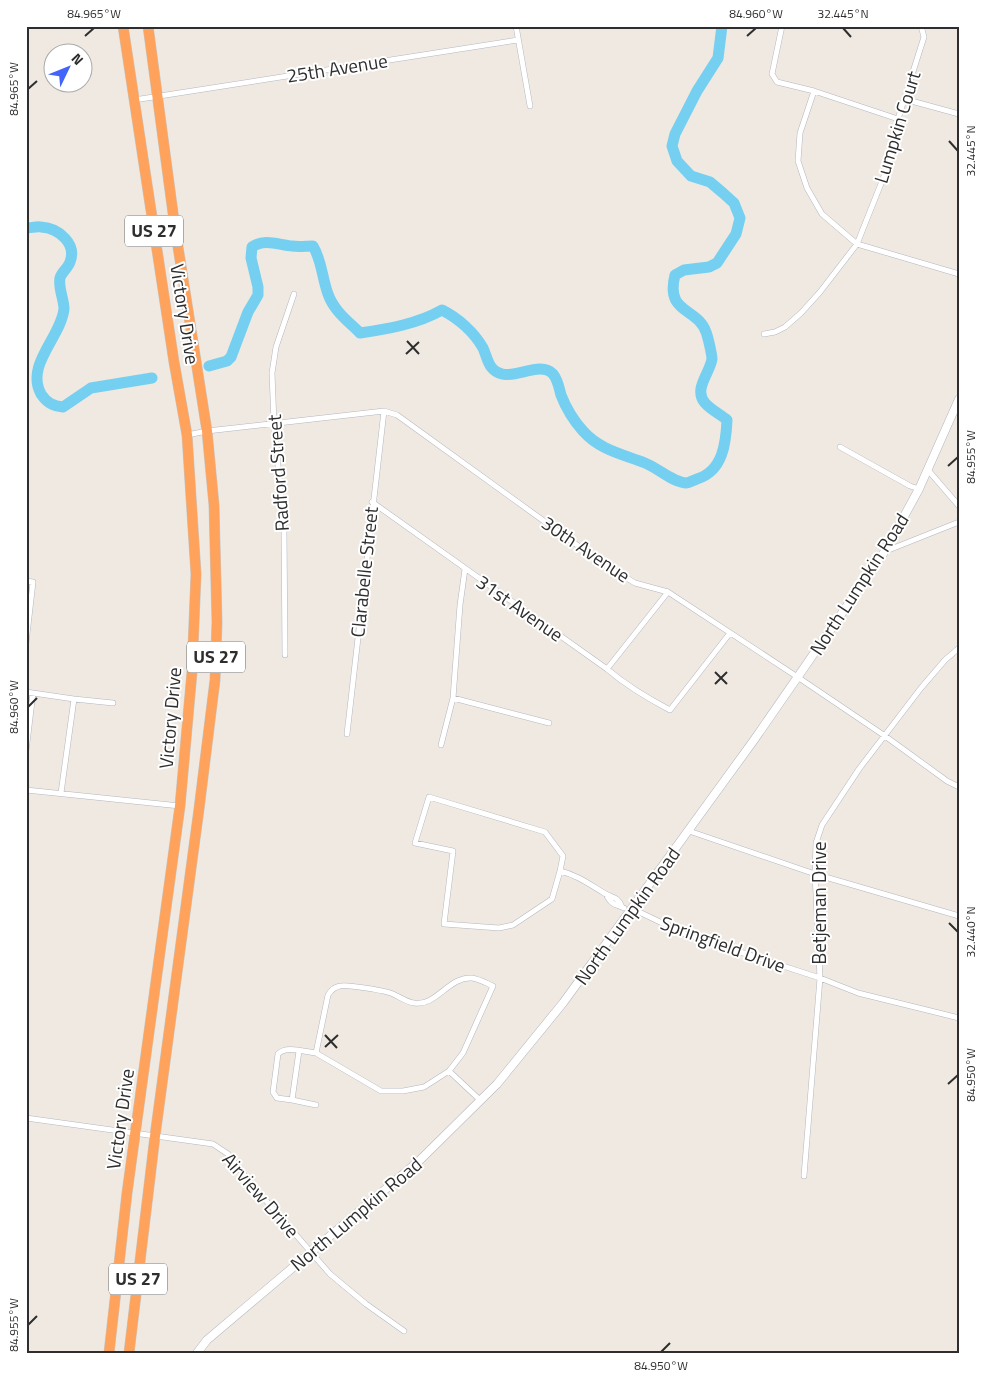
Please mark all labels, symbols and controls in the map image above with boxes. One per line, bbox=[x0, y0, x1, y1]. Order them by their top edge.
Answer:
text: 84.965°W bbox=[67, 4, 121, 23]
text: 84.960°W bbox=[729, 4, 783, 23]
text: 32.445°N bbox=[817, 4, 869, 23]
north arrow bbox=[42, 42, 92, 92]
street label: 25th Avenue bbox=[284, 45, 389, 90]
text: N bbox=[67, 48, 89, 70]
text: 84.965°W bbox=[4, 62, 23, 116]
street label: Lumpkin Court bbox=[866, 67, 927, 187]
text: 32.445°N bbox=[961, 125, 980, 177]
road number: US 27 bbox=[125, 216, 183, 247]
street label: Victory Drive bbox=[163, 261, 208, 366]
street label: Radford Street bbox=[259, 413, 296, 532]
text: 84.955°W bbox=[961, 430, 980, 484]
street label: Clarabelle Street bbox=[342, 505, 385, 639]
street label: North Lumpkin Road bbox=[802, 507, 915, 660]
street label: 30th Avenue bbox=[536, 508, 637, 589]
street label: 31st Avenue bbox=[471, 567, 570, 648]
road number: US 27 bbox=[187, 642, 245, 672]
street label: Victory Drive bbox=[151, 666, 188, 770]
text: 84.960°W bbox=[4, 680, 23, 734]
street label: North Lumpkin Road bbox=[567, 841, 687, 991]
street label: Betjeman Drive bbox=[804, 841, 833, 965]
text: 32.440°N bbox=[961, 906, 980, 958]
street label: Springfield Drive bbox=[657, 907, 790, 980]
text: 84.950°W bbox=[961, 1048, 980, 1102]
street label: Victory Drive bbox=[98, 1067, 141, 1171]
street label: Airview Drive bbox=[216, 1146, 307, 1244]
street label: North Lumpkin Road bbox=[283, 1150, 428, 1277]
road number: US 27 bbox=[109, 1264, 167, 1295]
text: 84.955°W bbox=[4, 1298, 23, 1352]
text: 84.950°W bbox=[634, 1356, 688, 1375]

